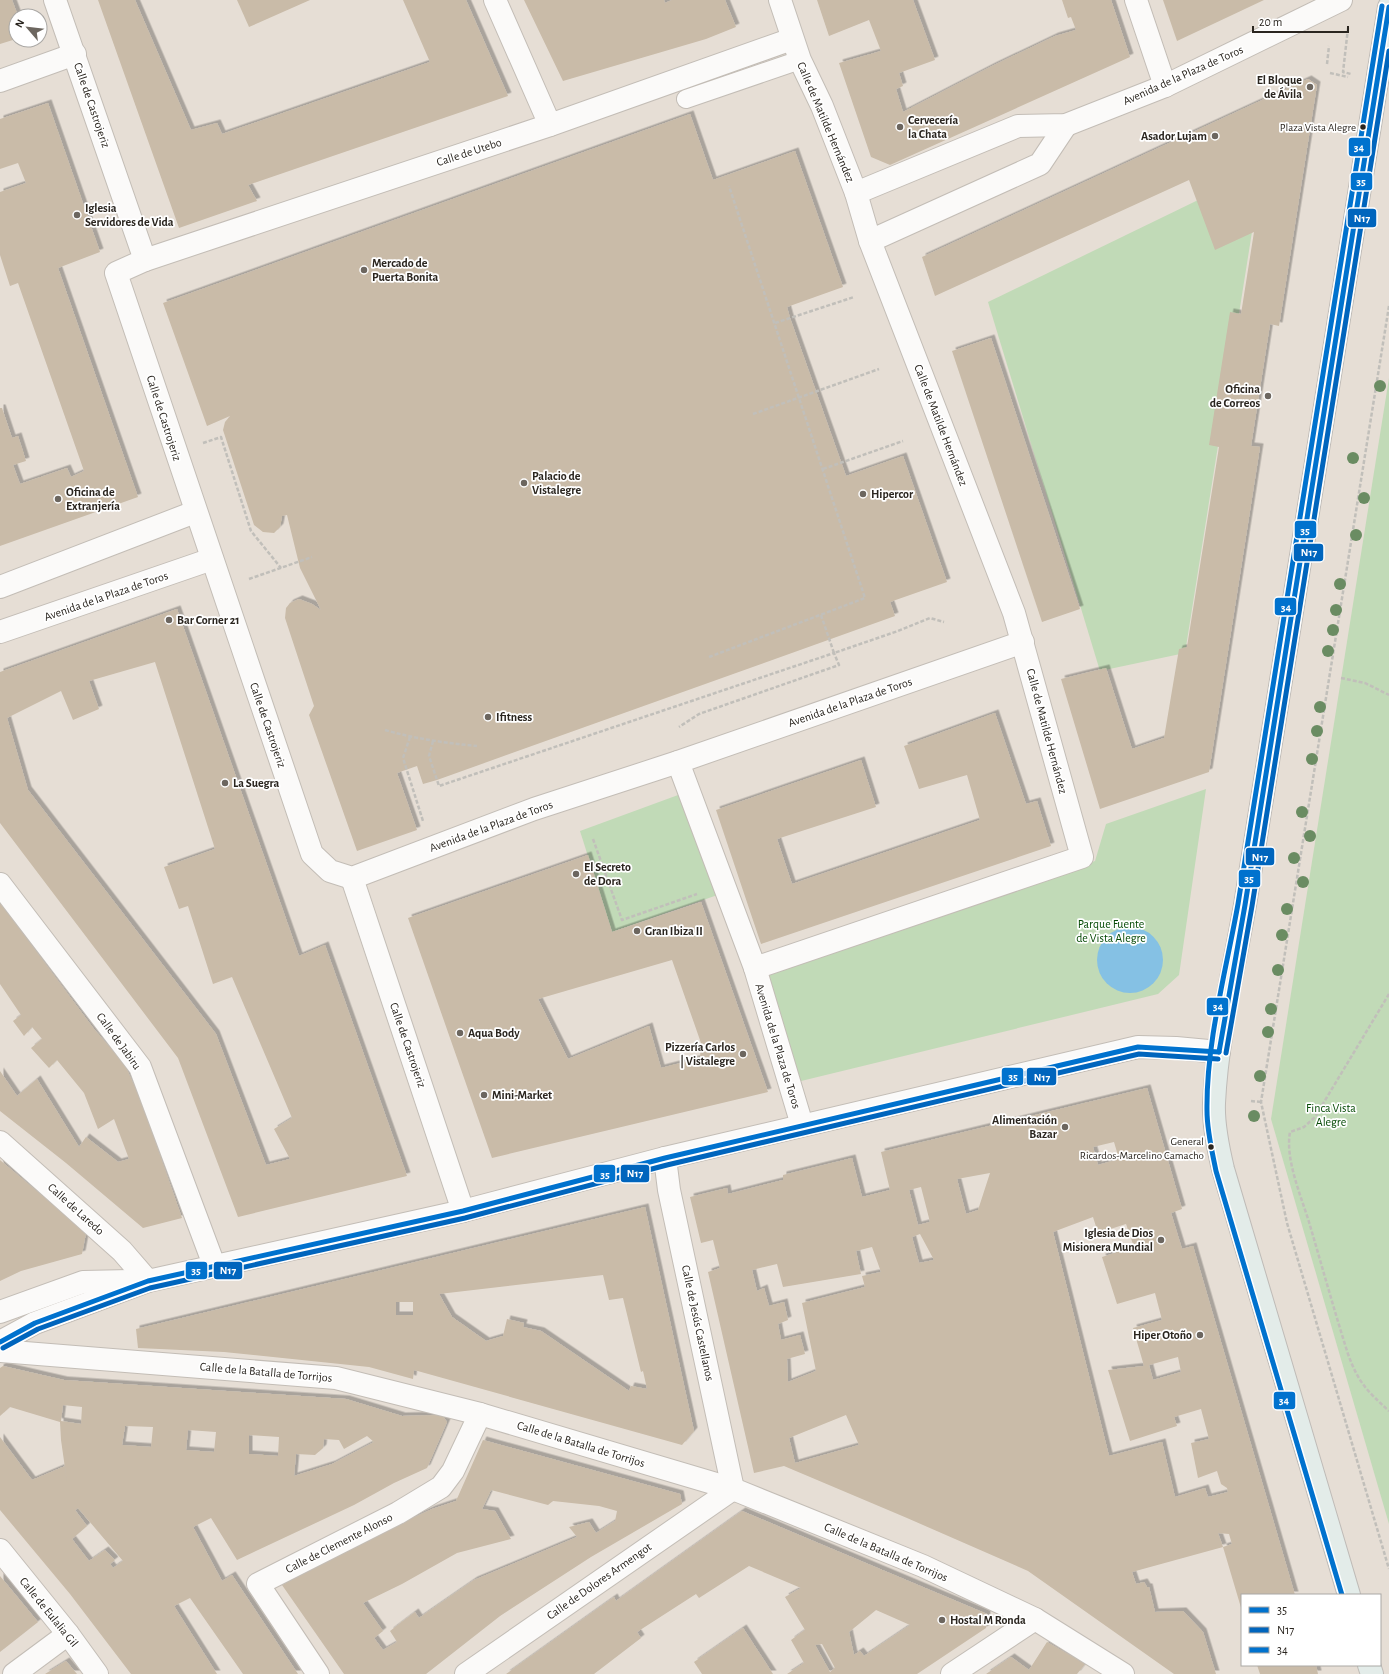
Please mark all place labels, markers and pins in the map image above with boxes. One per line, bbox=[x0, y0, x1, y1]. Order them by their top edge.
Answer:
place label: El Bloque de Ávila bbox=[1257, 74, 1302, 100]
marker: El Bloque de Ávila bbox=[1305, 82, 1315, 92]
place label: Cervecería la Chata bbox=[908, 114, 958, 140]
marker: Cervecería la Chata bbox=[895, 122, 905, 132]
place label: Plaza Vista Alegre bbox=[1280, 122, 1356, 133]
marker: Plaza Vista Alegre bbox=[1358, 122, 1368, 132]
place label: Asador Lujam bbox=[1141, 130, 1207, 143]
marker: Asador Lujam bbox=[1210, 131, 1220, 141]
place label: Iglesia Servidores de Vida bbox=[85, 202, 174, 228]
marker: Iglesia Servidores de Vida bbox=[72, 210, 82, 220]
place label: Mercado de Puerta Bonita bbox=[372, 257, 439, 283]
marker: Mercado de Puerta Bonita bbox=[359, 265, 369, 275]
place label: Oficina de Correos bbox=[1210, 383, 1260, 409]
marker: Oficina de Correos bbox=[1263, 391, 1273, 401]
place label: Palacio de Vistalegre bbox=[532, 470, 581, 496]
marker: Palacio de Vistalegre bbox=[519, 478, 529, 488]
place label: Oficina de Extranjería bbox=[66, 486, 120, 513]
place label: Hipercor bbox=[871, 488, 914, 500]
marker: Hipercor bbox=[858, 489, 868, 499]
marker: Oficina de Extranjería bbox=[53, 494, 63, 504]
place label: Bar Corner 21 bbox=[177, 614, 240, 626]
marker: Bar Corner 21 bbox=[164, 615, 174, 625]
place label: Ifitness bbox=[496, 711, 532, 723]
marker: Ifitness bbox=[483, 712, 493, 722]
place label: La Suegra bbox=[233, 777, 280, 789]
marker: La Suegra bbox=[220, 778, 230, 788]
place label: El Secreto de Dora bbox=[584, 861, 631, 887]
marker: El Secreto de Dora bbox=[571, 869, 581, 879]
place label: Gran Ibiza II bbox=[645, 925, 703, 937]
marker: Gran Ibiza II bbox=[632, 926, 642, 936]
place label: Aqua Body bbox=[468, 1027, 520, 1040]
marker: Aqua Body bbox=[455, 1028, 465, 1038]
place label: Pizzería Carlos | Vistalegre bbox=[665, 1041, 735, 1069]
marker: Pizzería Carlos | Vistalegre bbox=[738, 1049, 748, 1059]
place label: Mini-Market bbox=[492, 1089, 552, 1101]
marker: Mini-Market bbox=[479, 1090, 489, 1100]
place label: Alimentación Bazar bbox=[992, 1114, 1058, 1140]
marker: Alimentación Bazar bbox=[1060, 1122, 1070, 1132]
place label: General Ricardos-Marcelino Camacho bbox=[1080, 1136, 1204, 1161]
marker: General Ricardos-Marcelino Camacho bbox=[1206, 1142, 1216, 1152]
place label: Iglesia de Dios Misionera Mundial bbox=[1063, 1227, 1153, 1253]
marker: Iglesia de Dios Misionera Mundial bbox=[1156, 1235, 1166, 1245]
place label: Hiper Otoño bbox=[1133, 1329, 1192, 1341]
marker: Hiper Otoño bbox=[1195, 1330, 1205, 1340]
place label: Hostal M Ronda bbox=[950, 1614, 1026, 1626]
marker: Hostal M Ronda bbox=[937, 1615, 947, 1625]

